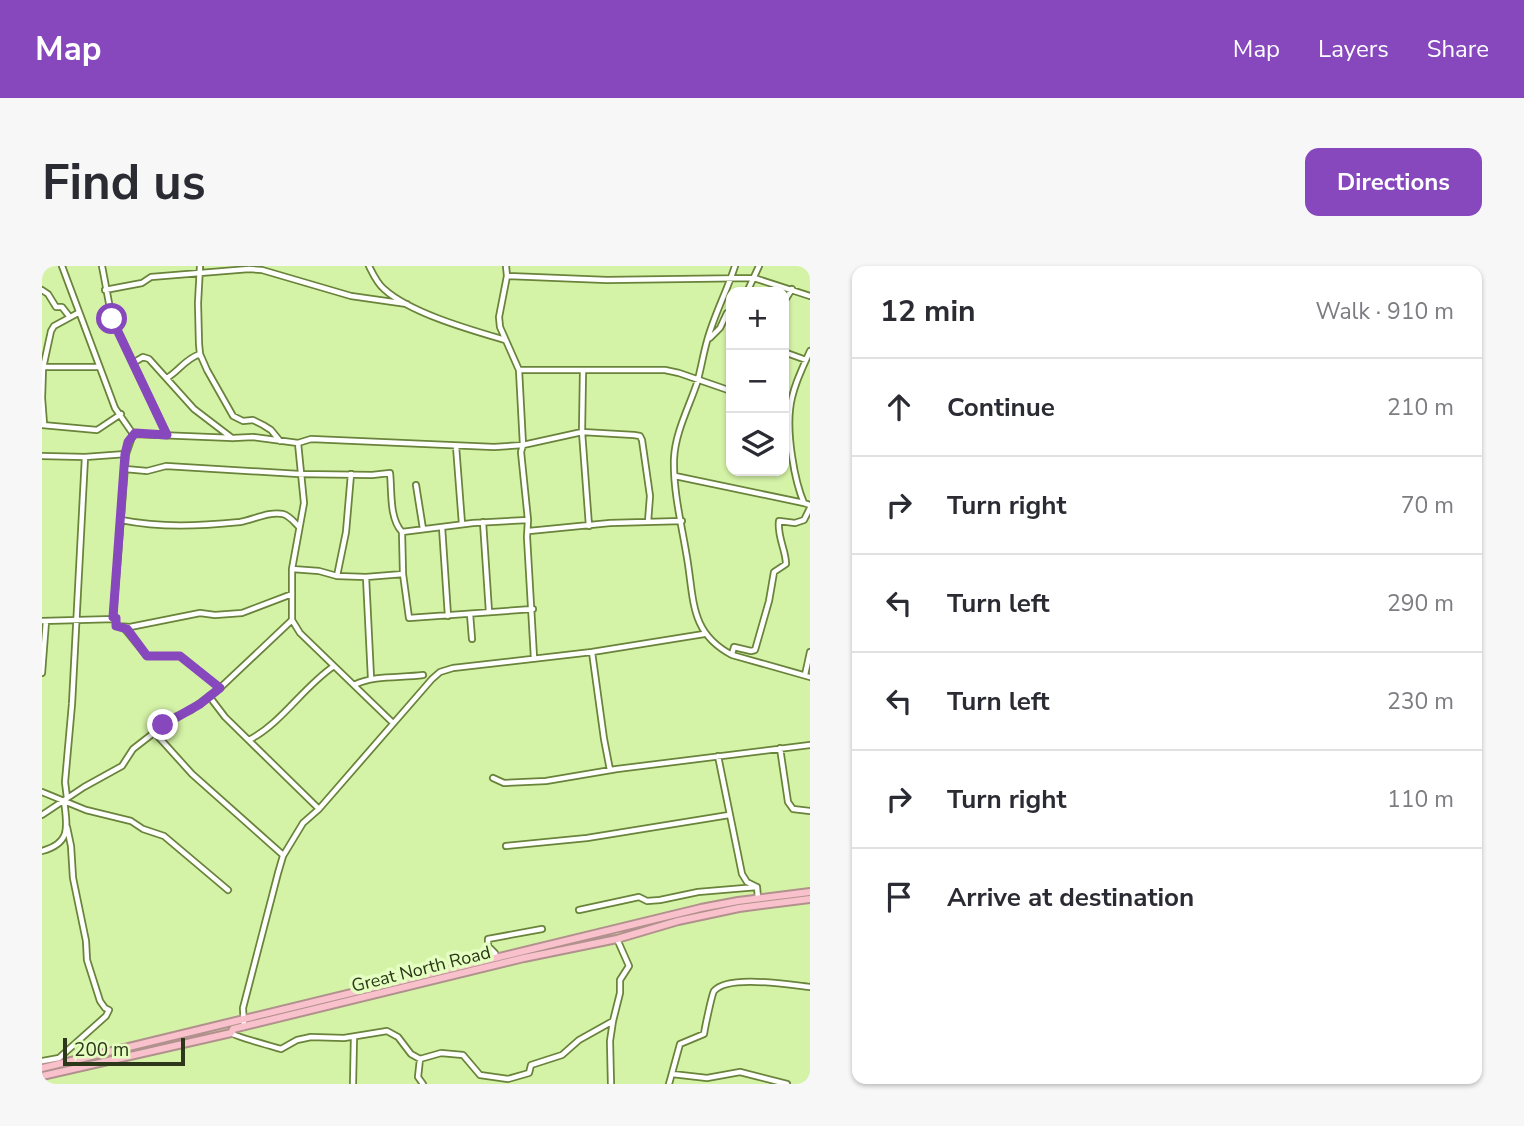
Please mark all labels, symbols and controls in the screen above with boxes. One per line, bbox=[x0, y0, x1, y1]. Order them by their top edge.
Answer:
text: Map bbox=[35, 27, 102, 72]
text: Map bbox=[1233, 33, 1280, 65]
text: Layers bbox=[1318, 33, 1389, 65]
text: Share bbox=[1427, 33, 1489, 65]
button: Directions bbox=[1305, 148, 1482, 216]
text: Find us bbox=[42, 149, 206, 216]
map controls bbox=[726, 287, 789, 476]
button: + bbox=[726, 287, 789, 350]
text: 12 min bbox=[880, 291, 976, 332]
text: Walk · 910 m bbox=[1315, 296, 1454, 327]
route start bbox=[96, 303, 127, 334]
button: − bbox=[726, 350, 789, 413]
icon: ahead bbox=[880, 388, 918, 426]
text: Continue bbox=[947, 390, 1055, 425]
text: 210 m bbox=[1387, 392, 1454, 423]
button: layers bbox=[726, 413, 789, 476]
icon: right bbox=[880, 486, 918, 524]
text: Turn right bbox=[947, 488, 1066, 523]
text: 70 m bbox=[1401, 490, 1454, 521]
icon: left bbox=[880, 584, 918, 622]
text: Turn left bbox=[947, 586, 1050, 621]
text: 290 m bbox=[1387, 588, 1454, 619]
icon: left bbox=[880, 682, 918, 720]
text: Turn left bbox=[947, 684, 1050, 719]
text: 230 m bbox=[1387, 686, 1454, 717]
route end bbox=[147, 709, 178, 740]
icon: right bbox=[880, 780, 918, 818]
text: Turn right bbox=[947, 782, 1066, 817]
text: 110 m bbox=[1387, 784, 1454, 815]
icon: arrive bbox=[880, 878, 918, 916]
text: Arrive at destination bbox=[947, 880, 1194, 915]
street label: Great North Road bbox=[349, 940, 493, 998]
scale bar bbox=[63, 1035, 186, 1067]
text: 200 m bbox=[74, 1037, 129, 1063]

